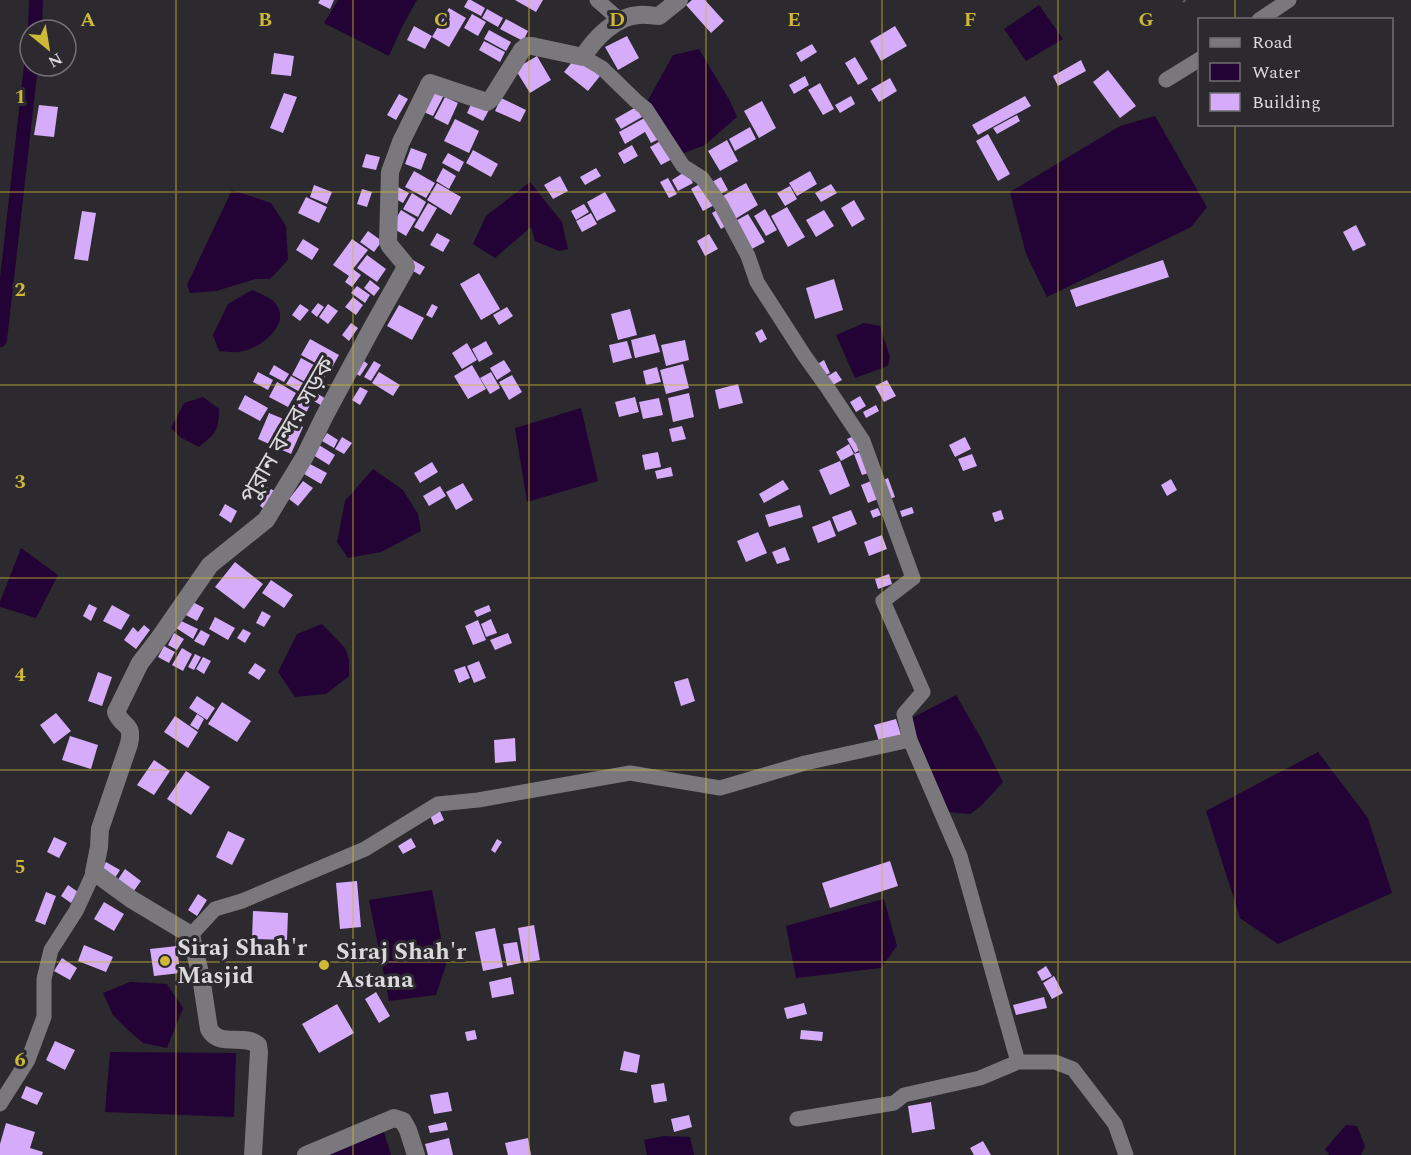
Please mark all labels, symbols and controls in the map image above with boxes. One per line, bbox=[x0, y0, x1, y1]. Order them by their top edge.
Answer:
text: A bbox=[80, 5, 96, 35]
text: B bbox=[258, 5, 272, 35]
text: C bbox=[434, 5, 448, 35]
text: D bbox=[609, 5, 625, 35]
text: E bbox=[787, 5, 801, 35]
text: F bbox=[964, 5, 976, 35]
text: G bbox=[1138, 5, 1154, 35]
north arrow bbox=[18, 18, 78, 78]
legend bbox=[1198, 18, 1393, 126]
text: Road bbox=[1252, 29, 1293, 56]
text: N bbox=[43, 46, 67, 74]
text: Water bbox=[1252, 59, 1300, 86]
text: 1 bbox=[14, 82, 26, 112]
text: Building bbox=[1252, 89, 1321, 116]
text: 2 bbox=[14, 275, 26, 305]
street label: পুরান বন্দর সড়ক bbox=[231, 350, 345, 511]
text: 3 bbox=[14, 467, 26, 497]
text: 4 bbox=[14, 660, 26, 690]
text: 5 bbox=[14, 852, 26, 882]
place label: Siraj Shah'r Masjid bbox=[177, 930, 308, 994]
place label: Siraj Shah'r Astana bbox=[336, 934, 467, 998]
marker: Siraj Shah'r Masjid bbox=[158, 954, 172, 968]
marker: Siraj Shah'r Astana bbox=[317, 958, 331, 972]
text: 6 bbox=[14, 1045, 26, 1075]

